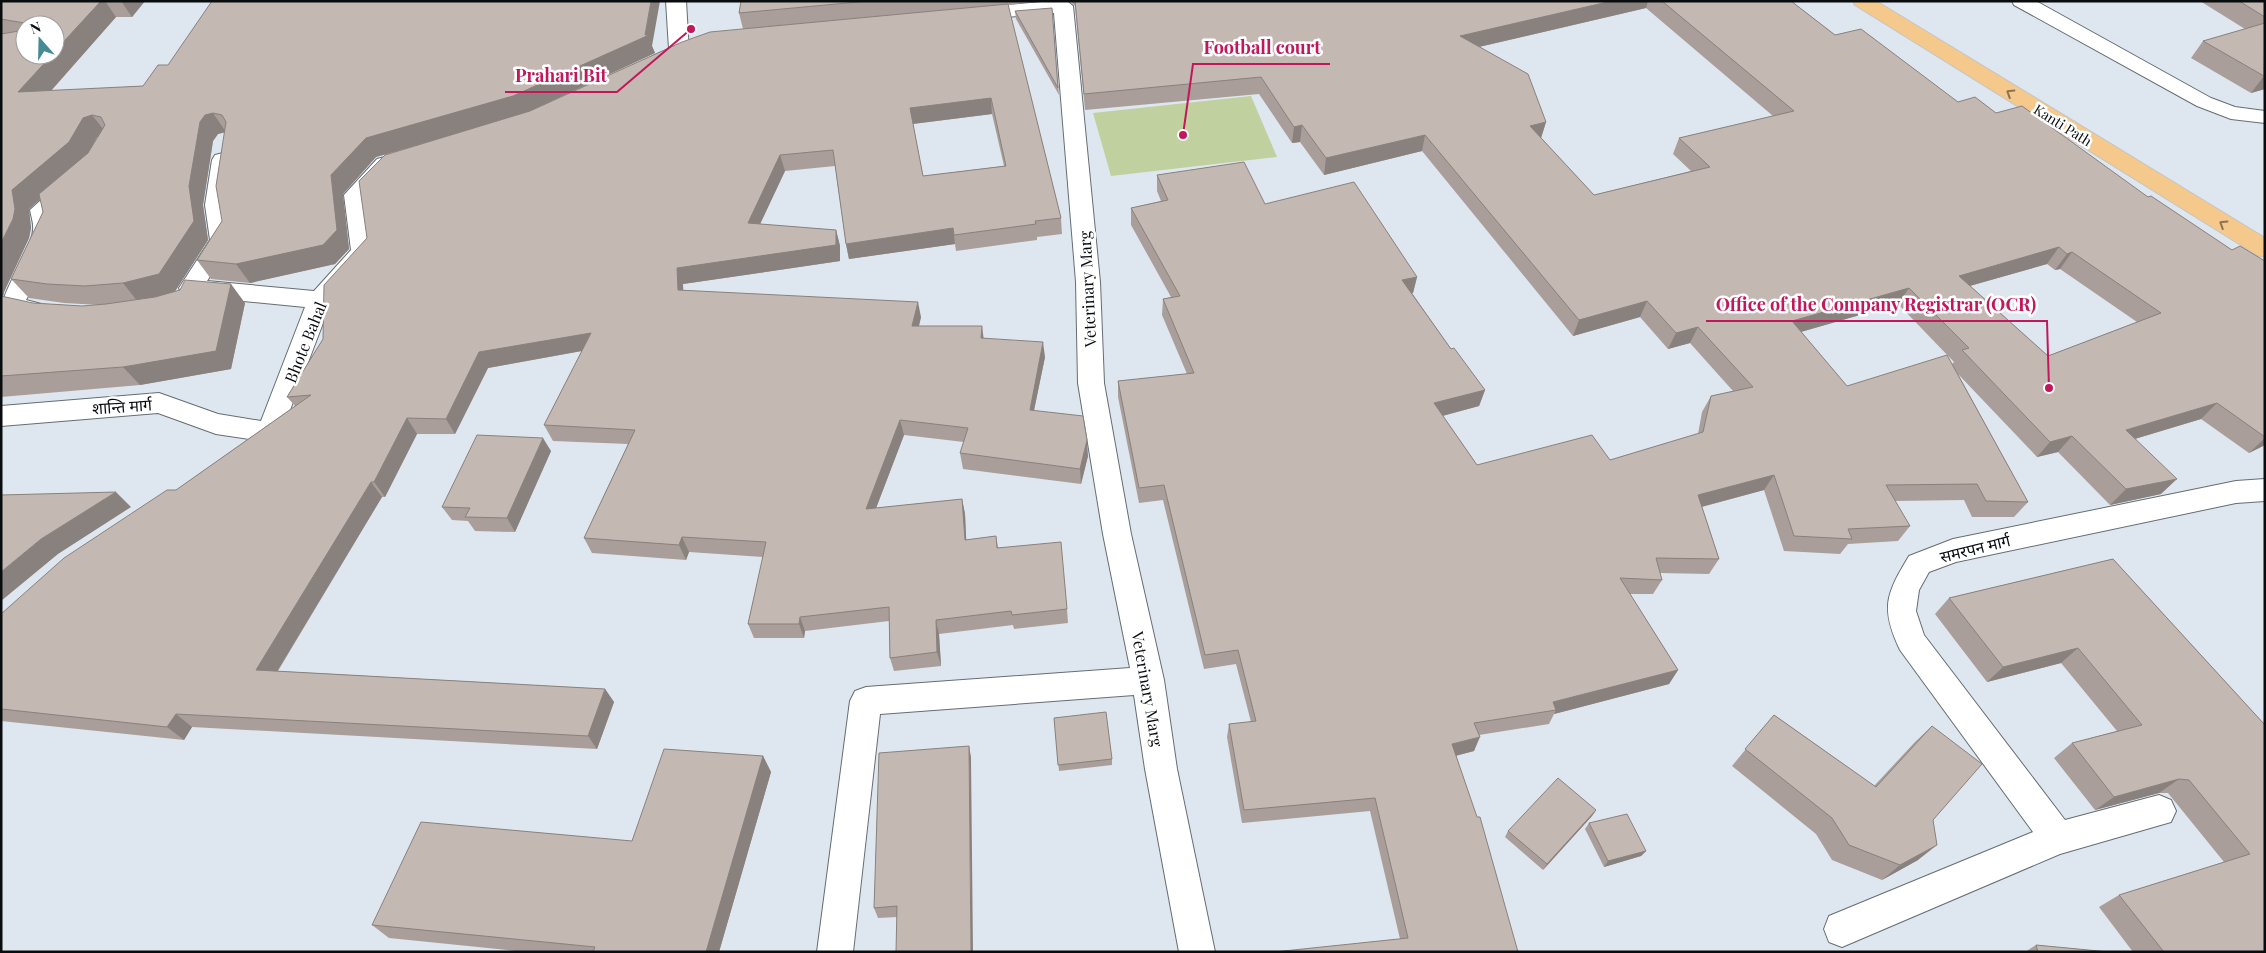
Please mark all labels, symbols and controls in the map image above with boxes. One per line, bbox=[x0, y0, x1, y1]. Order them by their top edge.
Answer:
north arrow bbox=[15, 15, 65, 65]
text: N bbox=[27, 17, 43, 38]
callout: Football court bbox=[1193, 31, 1330, 64]
text: Football court bbox=[1203, 35, 1321, 59]
callout: Prahari Bit bbox=[505, 59, 617, 92]
text: Prahari Bit bbox=[515, 63, 608, 87]
one-way arrow bbox=[2007, 89, 2016, 99]
street label: Kanti Path bbox=[2030, 100, 2096, 151]
one-way arrow bbox=[2220, 220, 2229, 230]
street label: Veterinary Marg bbox=[1073, 230, 1101, 349]
callout: Office of the Company Registrar (OCR) bbox=[1706, 288, 2047, 321]
text: Office of the Company Registrar (OCR) bbox=[1716, 292, 2037, 316]
street label: Bhote Bahal bbox=[279, 298, 331, 386]
street label: शान्ति मार्ग bbox=[91, 393, 154, 419]
street label: समरपन मार्ग bbox=[1938, 529, 2013, 567]
street label: Veterinary Marg bbox=[1127, 629, 1169, 749]

